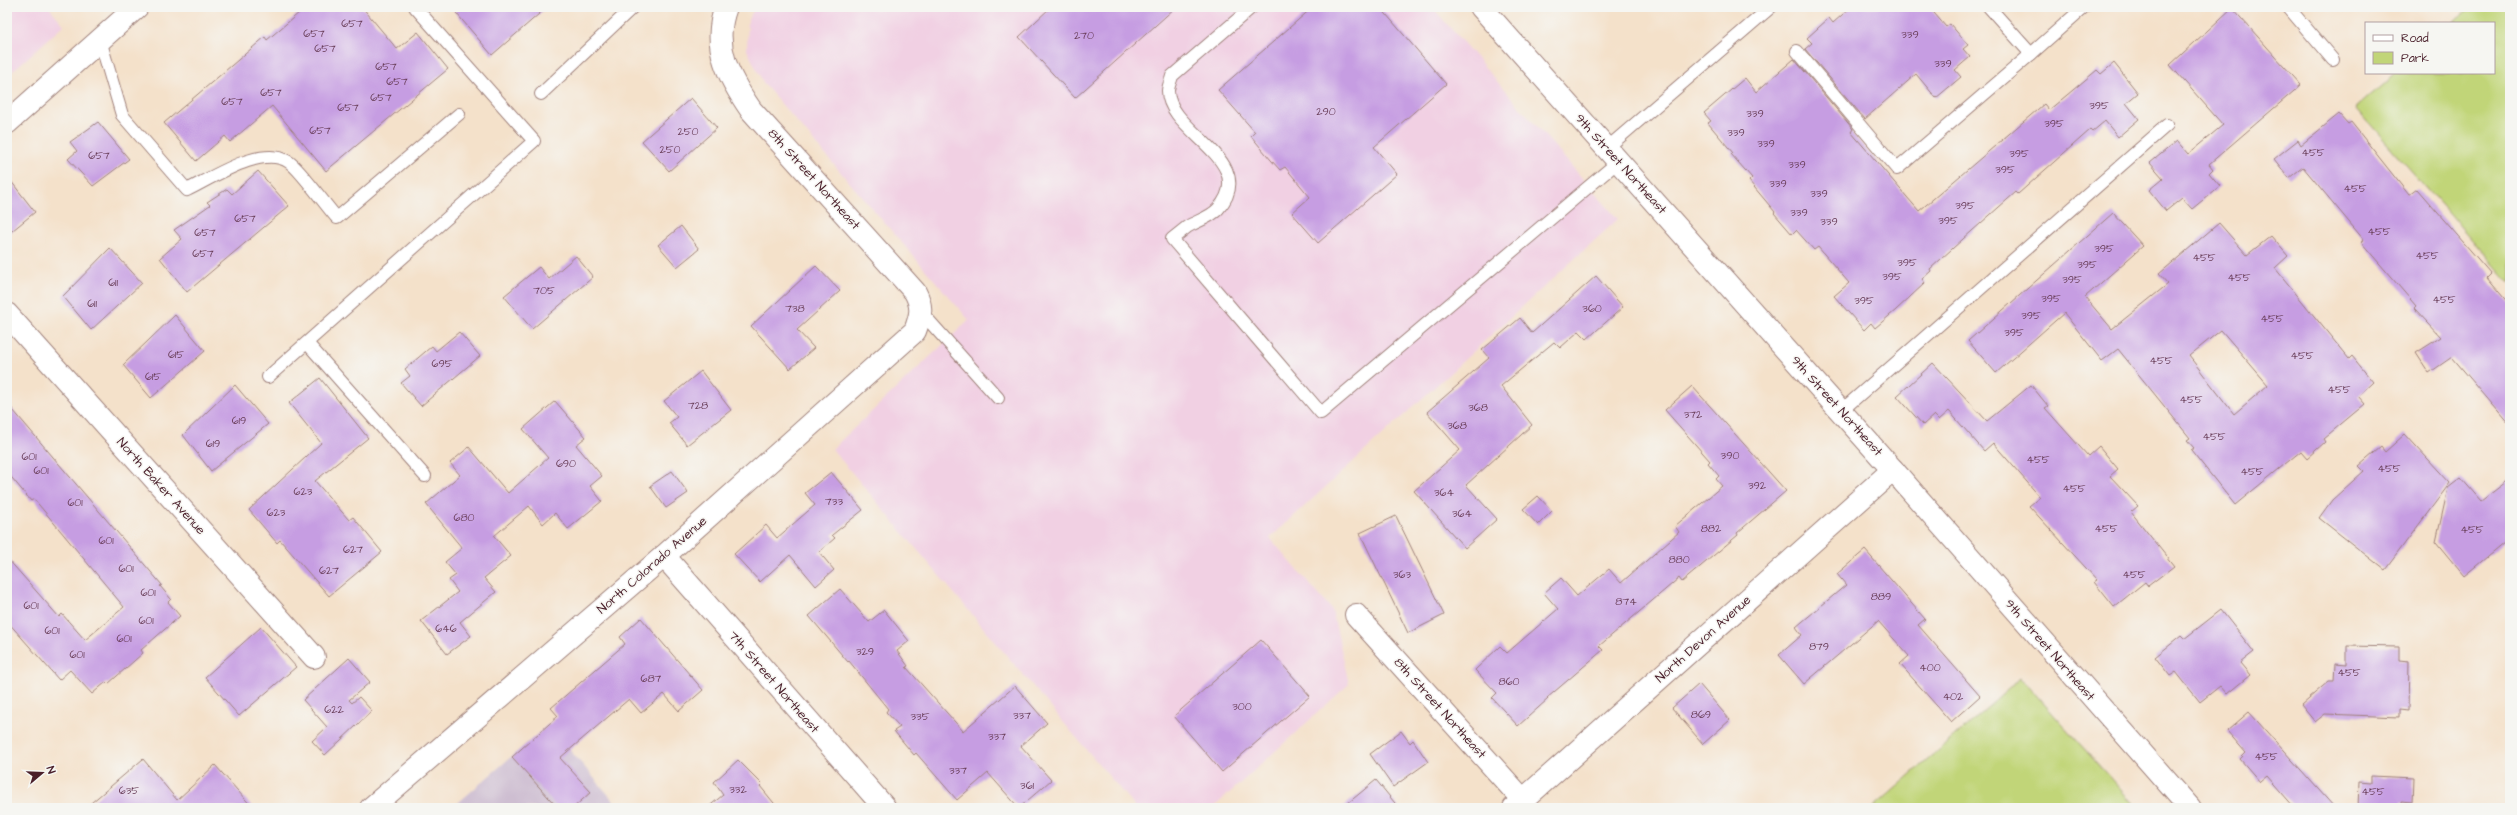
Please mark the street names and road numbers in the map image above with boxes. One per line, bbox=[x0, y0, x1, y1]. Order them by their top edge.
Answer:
street label: 9th Street Northeast bbox=[1571, 110, 1671, 219]
street label: 8th Street Northeast bbox=[764, 125, 865, 234]
street label: 9th Street Northeast bbox=[1787, 352, 1887, 461]
street label: North Baker Avenue bbox=[112, 434, 210, 538]
street label: North Colorado Avenue bbox=[593, 512, 711, 618]
street label: North Devon Avenue bbox=[1651, 591, 1755, 687]
street label: 9th Street Northeast bbox=[2001, 595, 2100, 705]
street label: 7th Street Northeast bbox=[725, 627, 824, 738]
street label: 8th Street Northeast bbox=[1390, 654, 1491, 763]

